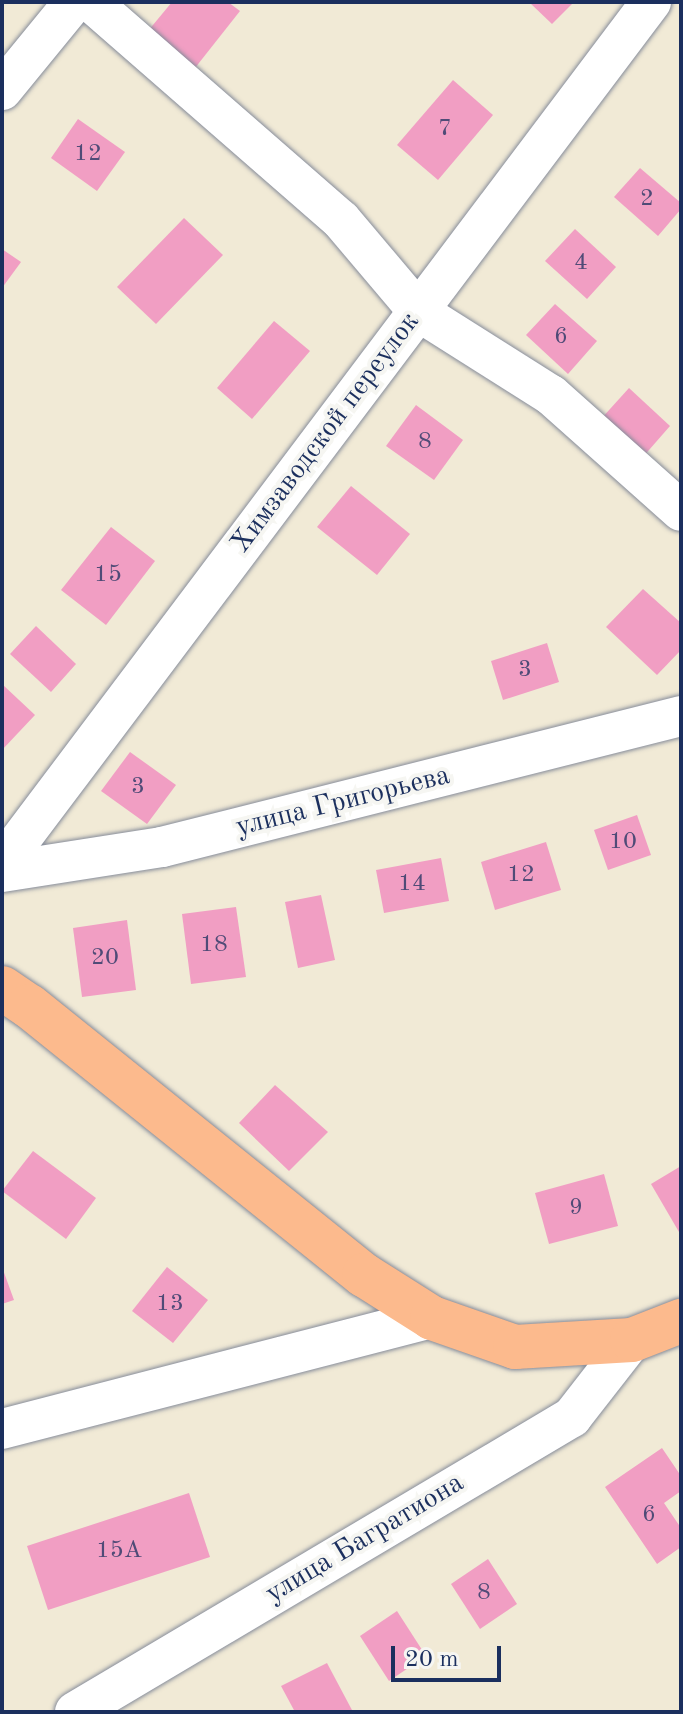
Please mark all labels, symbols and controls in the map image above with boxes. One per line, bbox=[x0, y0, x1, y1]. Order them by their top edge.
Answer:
house number: 7 bbox=[438, 116, 452, 144]
house number: 12 bbox=[74, 141, 102, 169]
house number: 2 bbox=[640, 186, 654, 214]
house number: 4 bbox=[574, 250, 588, 278]
street label: Химзаводской переулок bbox=[225, 306, 427, 560]
house number: 6 bbox=[554, 324, 568, 352]
house number: 8 bbox=[418, 429, 432, 457]
house number: 15 bbox=[94, 562, 122, 590]
house number: 3 bbox=[518, 657, 532, 685]
street label: улица Григорьева bbox=[232, 759, 454, 845]
house number: 3 bbox=[131, 774, 145, 802]
house number: 10 bbox=[609, 829, 637, 857]
house number: 12 bbox=[507, 862, 535, 890]
house number: 14 bbox=[398, 871, 426, 899]
house number: 18 bbox=[200, 932, 228, 960]
house number: 20 bbox=[91, 945, 119, 973]
house number: 9 bbox=[569, 1195, 583, 1223]
house number: 13 bbox=[156, 1291, 184, 1319]
street label: улица Багратиона bbox=[260, 1467, 470, 1611]
house number: 6 bbox=[642, 1502, 656, 1530]
house number: 15А bbox=[96, 1538, 142, 1566]
house number: 8 bbox=[477, 1580, 491, 1608]
scale bar bbox=[395, 1630, 505, 1680]
text: 20 m bbox=[405, 1648, 459, 1672]

